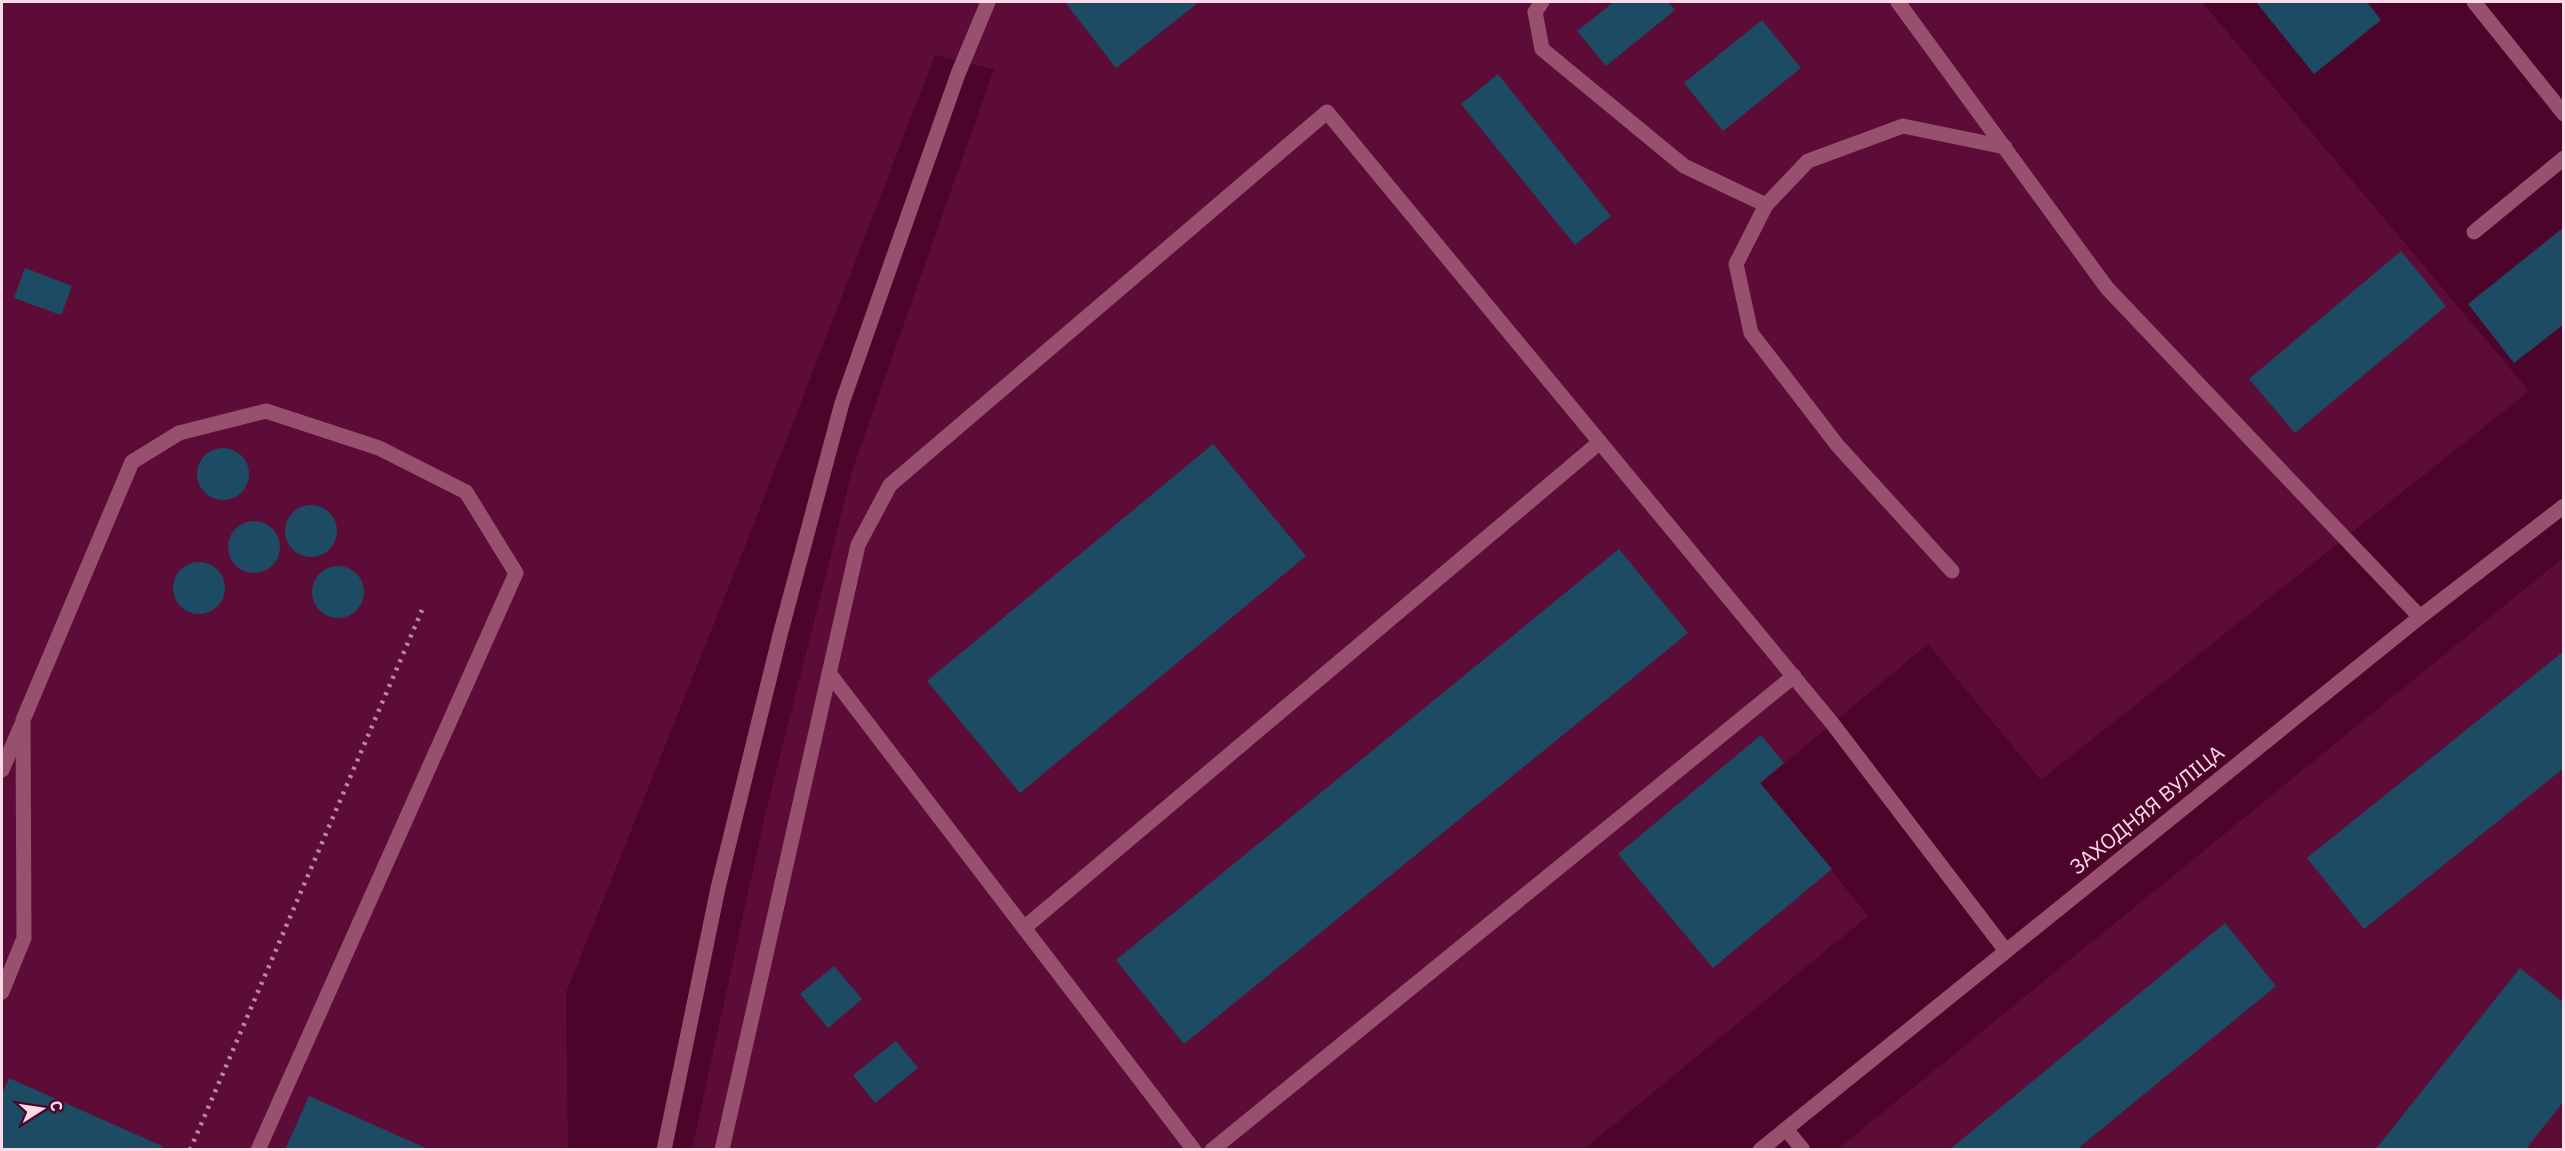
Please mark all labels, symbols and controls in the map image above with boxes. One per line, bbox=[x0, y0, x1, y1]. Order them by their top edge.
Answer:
street label: ЗАХОДНЯЯ ВУЛІЦА bbox=[2063, 738, 2229, 880]
north arrow bbox=[12, 1079, 72, 1139]
text: С bbox=[46, 1099, 68, 1113]

